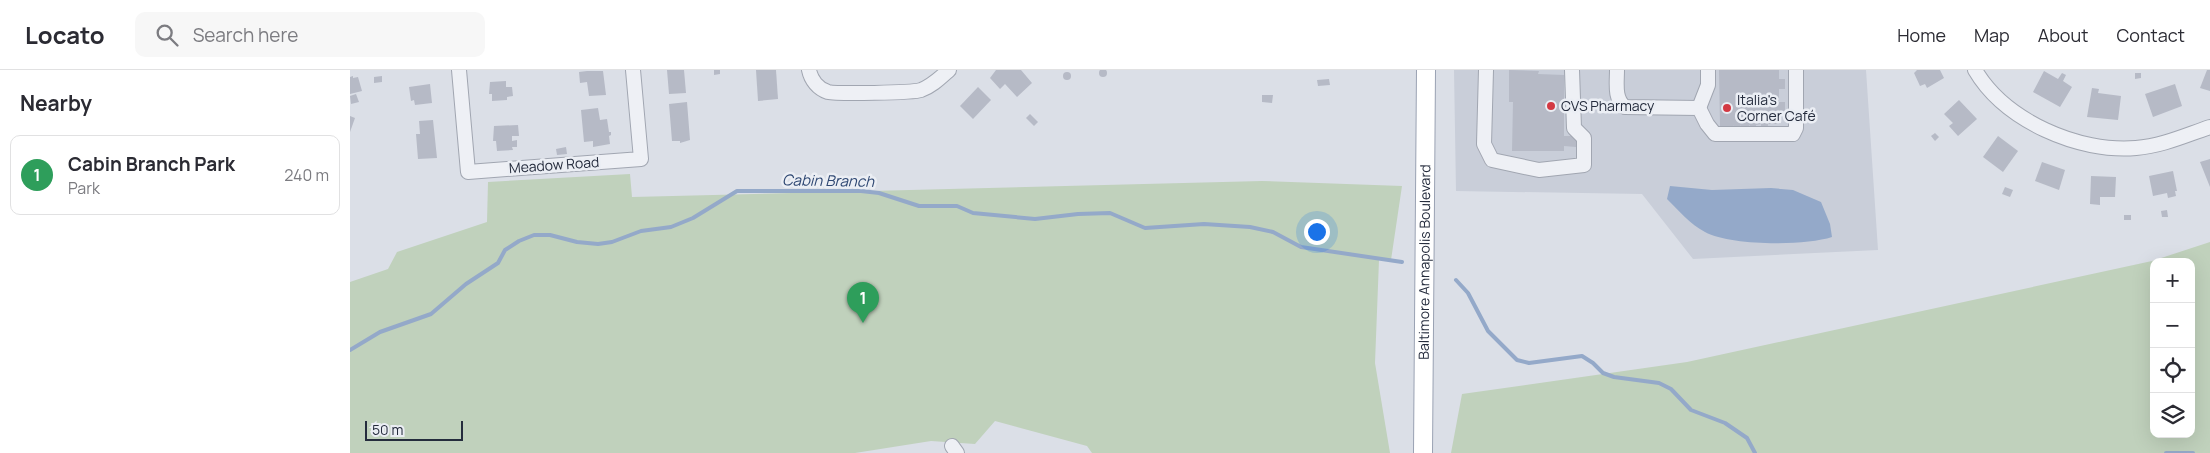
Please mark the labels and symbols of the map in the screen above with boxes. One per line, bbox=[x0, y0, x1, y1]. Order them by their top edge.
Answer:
place label: Italia's Corner Café bbox=[1737, 90, 1816, 125]
place label: CVS Pharmacy bbox=[1561, 96, 1655, 115]
marker: CVS Pharmacy bbox=[1545, 100, 1557, 112]
marker: Italia's Corner Café bbox=[1721, 102, 1733, 114]
street label: Meadow Road bbox=[508, 152, 600, 177]
street label: Baltimore Annapolis Boulevard bbox=[1414, 164, 1434, 360]
water label: Cabin Branch bbox=[782, 169, 875, 192]
your location bbox=[1304, 219, 1330, 245]
pin: 1 bbox=[847, 282, 879, 323]
scale bar bbox=[365, 418, 462, 441]

